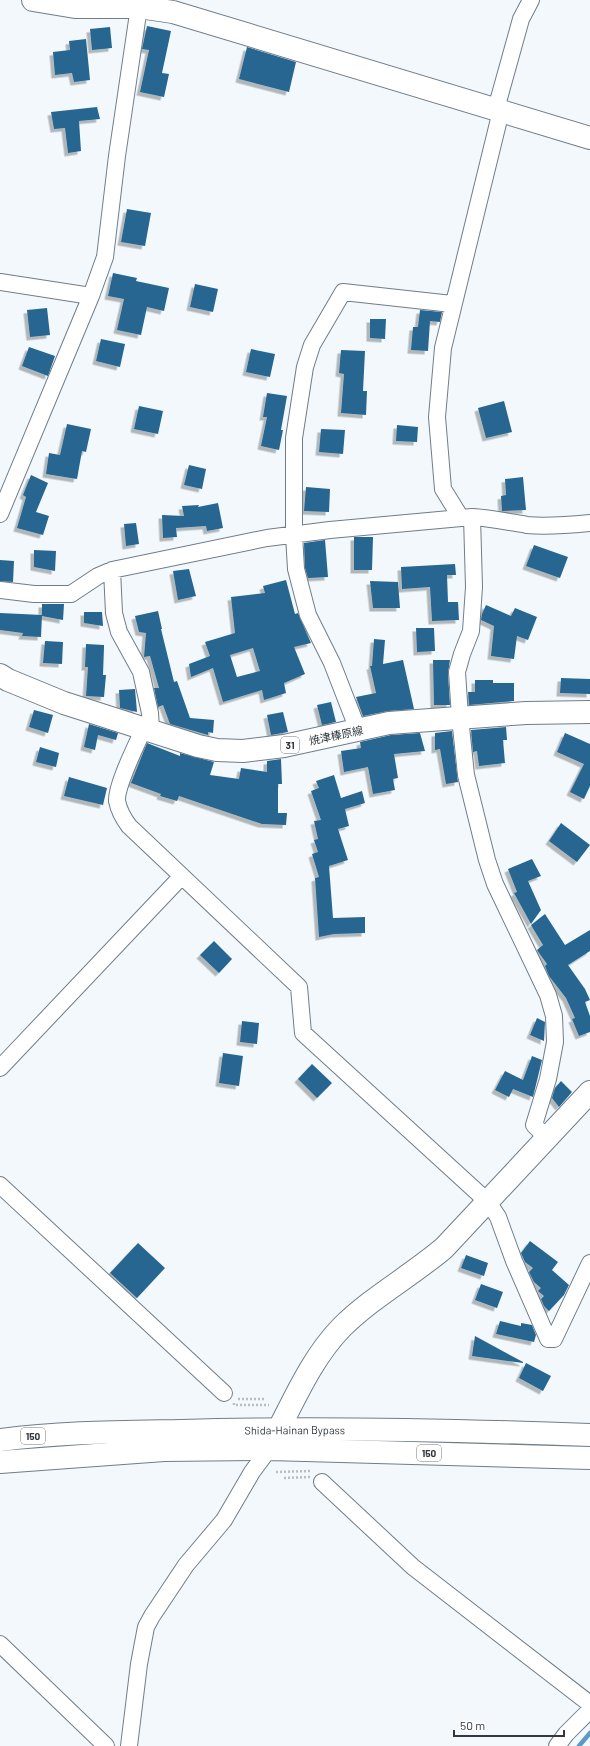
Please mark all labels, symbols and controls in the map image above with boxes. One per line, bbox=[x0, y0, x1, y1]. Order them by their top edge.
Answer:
street label: 焼津榛原線 bbox=[308, 723, 364, 747]
road number: 31 bbox=[281, 737, 299, 753]
street label: Shida-Hainan Bypass bbox=[244, 1423, 345, 1436]
road number: 150 bbox=[21, 1428, 45, 1444]
road number: 150 bbox=[417, 1445, 441, 1461]
scale bar bbox=[454, 1712, 564, 1738]
text: 50 m bbox=[460, 1718, 485, 1732]

